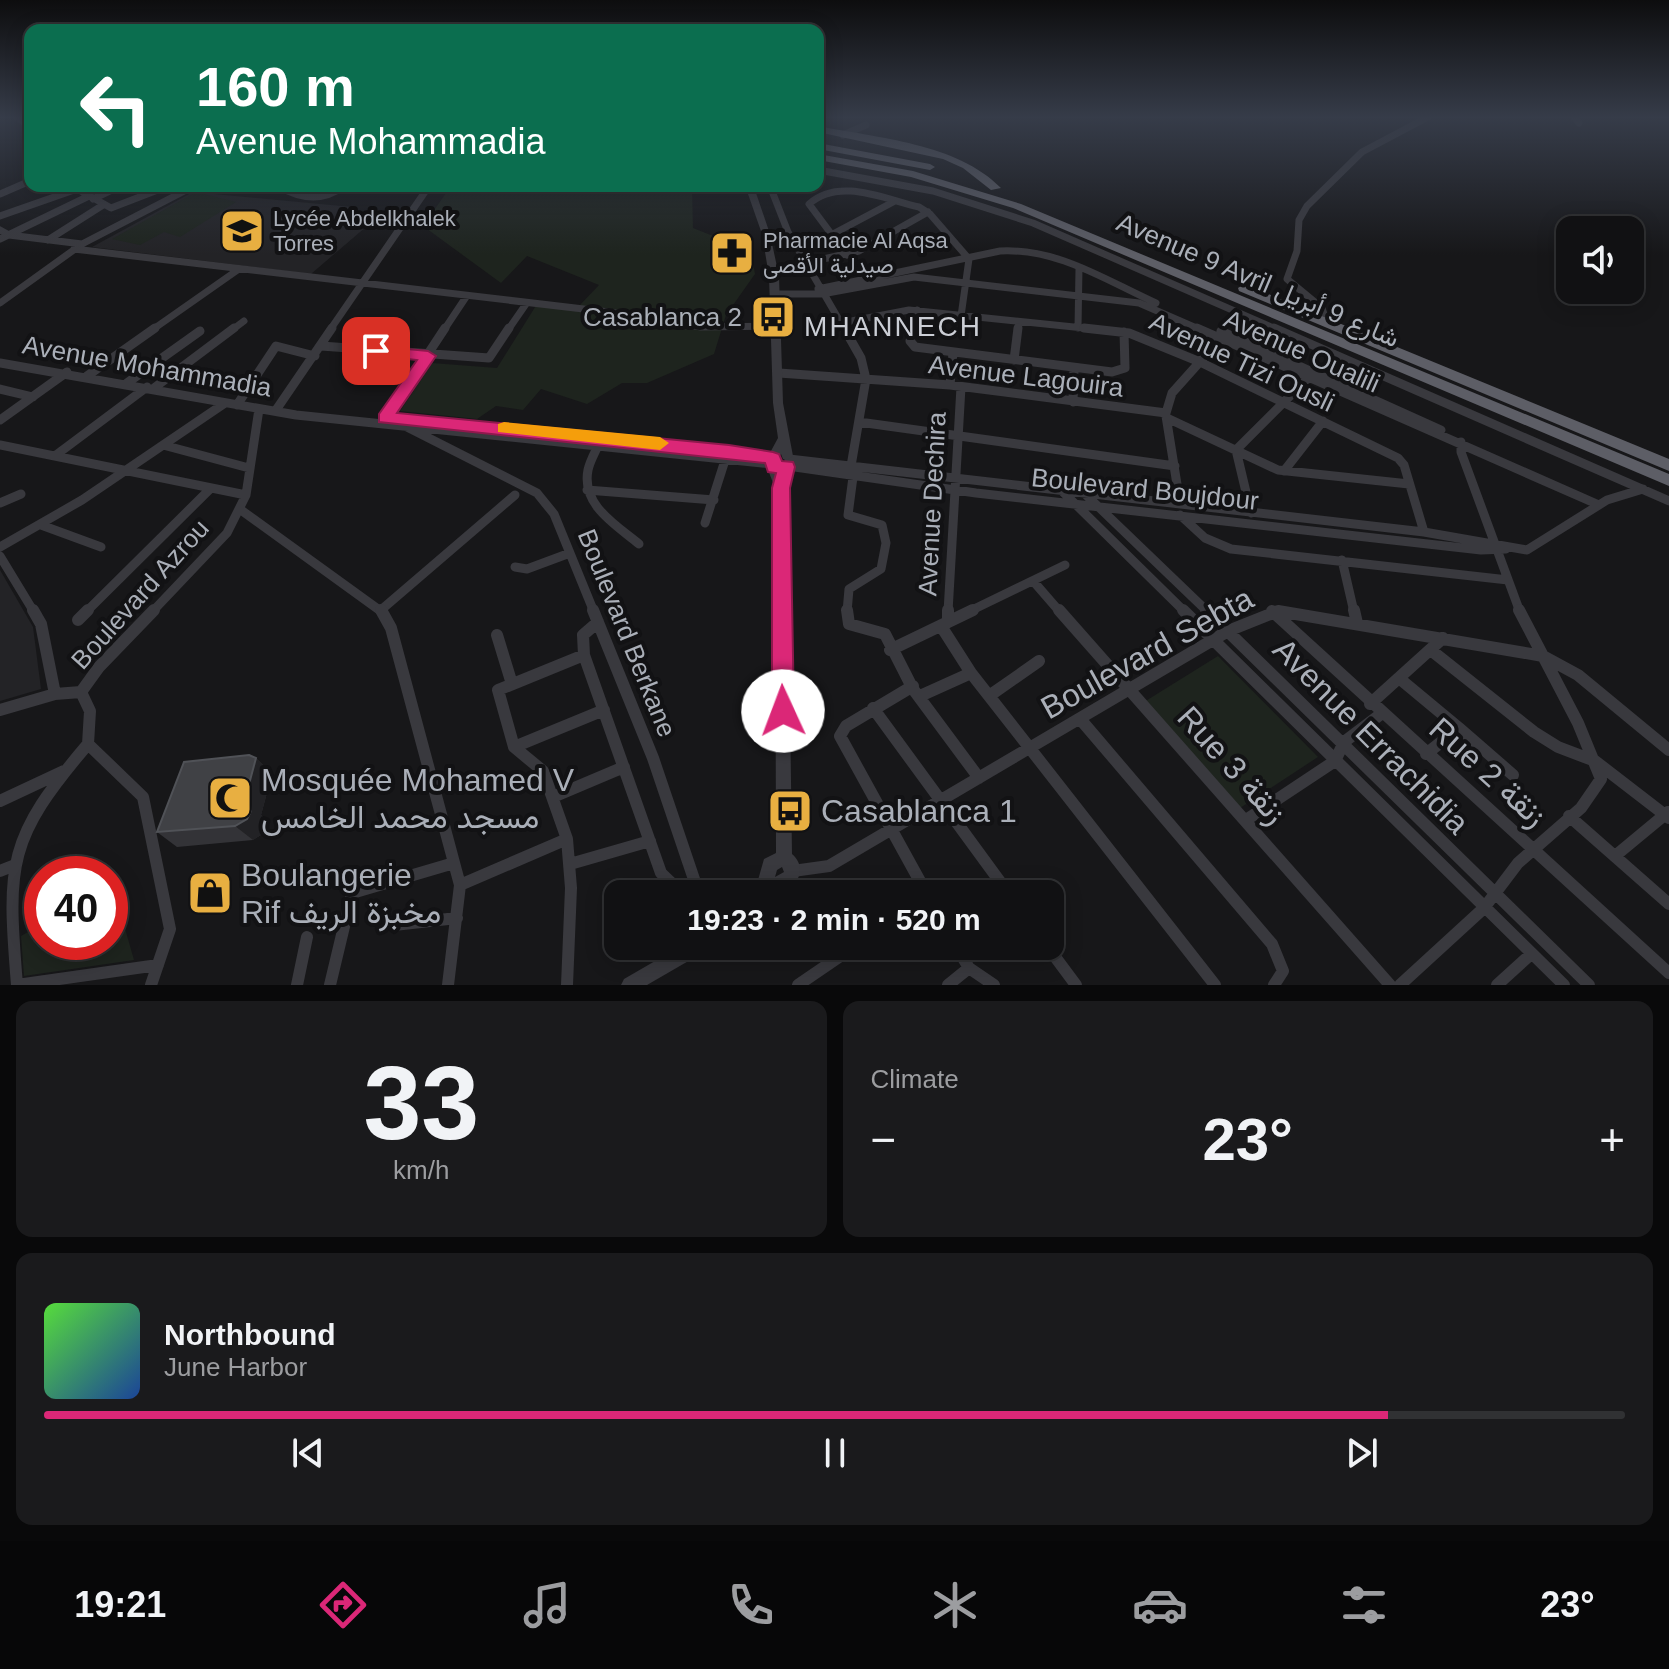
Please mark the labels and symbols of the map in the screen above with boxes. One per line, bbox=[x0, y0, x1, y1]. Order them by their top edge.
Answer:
place label: Lycée Abdelkhalek Torres bbox=[273, 206, 457, 256]
school or university icon: Lycée Abdelkhalek Torres bbox=[218, 207, 266, 255]
street label: Avenue 9 Avril شارع 9 أبريل bbox=[1111, 207, 1404, 356]
place label: Pharmacie Al Aqsa صيدلية الأقصى bbox=[763, 228, 948, 279]
pharmacy icon: Pharmacie Al Aqsa صيدلية الأقصى bbox=[708, 229, 756, 277]
bus stop icon: Casablanca 2 bbox=[749, 293, 797, 341]
place label: Casablanca 2 bbox=[583, 302, 742, 332]
street label: Avenue Oualili bbox=[1220, 303, 1384, 399]
street label: Avenue Tizi Ousli bbox=[1145, 306, 1339, 418]
district label: MHANNECH bbox=[804, 311, 982, 342]
pin bbox=[342, 317, 410, 385]
street label: Avenue Mohammadia bbox=[20, 329, 274, 403]
street label: Avenue Lagouira bbox=[927, 349, 1126, 403]
street label: Avenue Dechira bbox=[912, 411, 952, 597]
street label: Boulevard Boujdour bbox=[1030, 462, 1260, 516]
street label: Boulevard Azrou bbox=[65, 513, 215, 675]
street label: Boulevard Berkane bbox=[572, 525, 682, 741]
street label: Boulevard Sebta bbox=[1035, 580, 1259, 726]
street label: Avenue Errachidia bbox=[1266, 631, 1476, 841]
position arrow bbox=[741, 669, 825, 753]
street label: Rue 3 زنقة bbox=[1169, 699, 1294, 832]
street label: Rue 2 زنقة bbox=[1421, 710, 1554, 835]
place label: Mosquée Mohamed V مسجد محمد الخامس bbox=[261, 762, 575, 836]
mosque icon: Mosquée Mohamed V مسجد محمد الخامس bbox=[206, 774, 254, 822]
bus stop icon: Casablanca 1 bbox=[766, 787, 814, 835]
place label: Casablanca 1 bbox=[821, 793, 1017, 829]
speed limit sign: 40 bbox=[24, 856, 128, 960]
place label: Boulangerie Rif مخبزة الريف bbox=[241, 857, 441, 932]
shop icon: Boulangerie Rif مخبزة الريف bbox=[186, 869, 234, 917]

